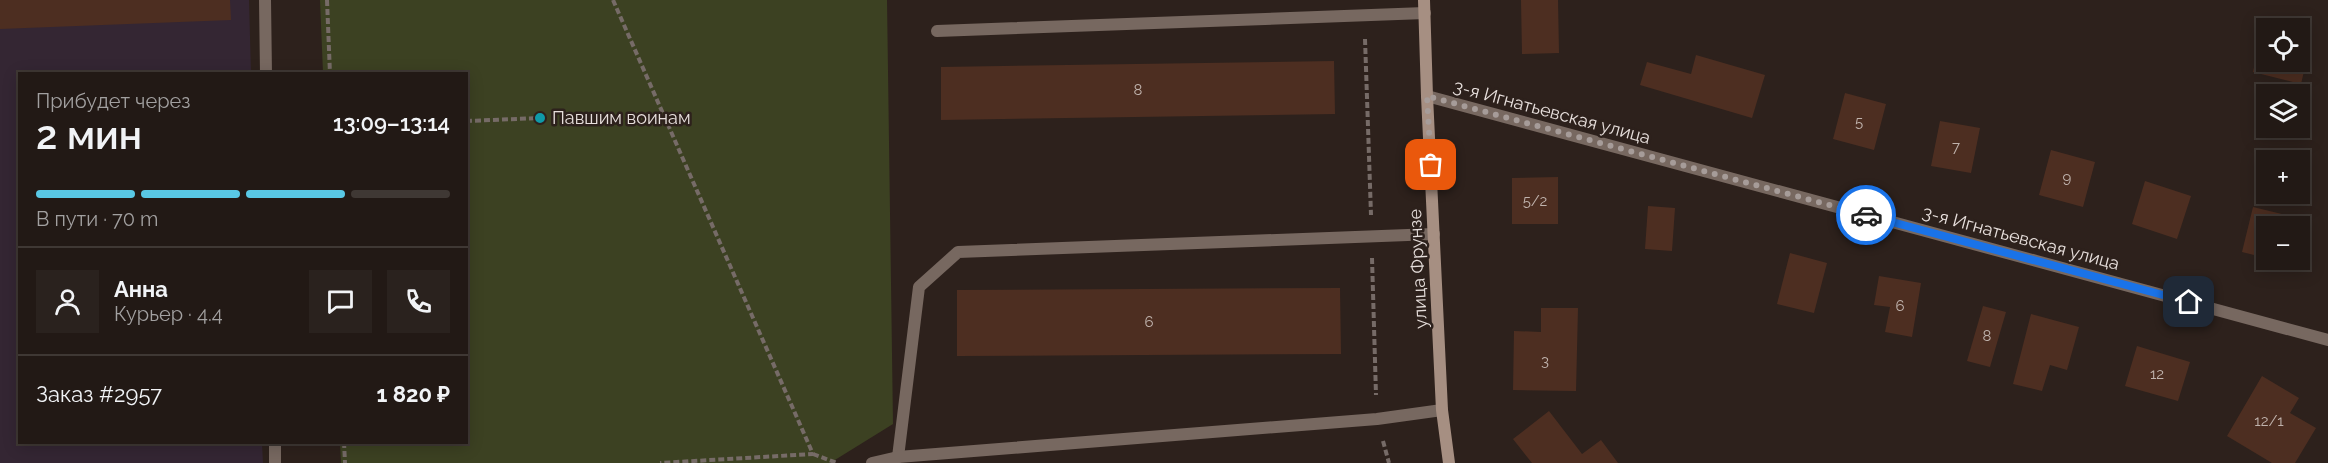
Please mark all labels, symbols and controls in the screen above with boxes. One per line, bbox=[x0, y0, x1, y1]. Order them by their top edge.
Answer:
map controls bbox=[2256, 18, 2310, 270]
button: locate bbox=[2256, 18, 2310, 72]
street label: 3-я Игнатьевская улица bbox=[1451, 75, 1653, 148]
house number: 8 bbox=[1134, 81, 1143, 99]
button: layers bbox=[2256, 84, 2310, 138]
text: Прибудет через bbox=[36, 89, 190, 113]
place label: Павшим воинам bbox=[552, 107, 691, 128]
text: 13:09–13:14 bbox=[333, 110, 450, 136]
marker: Павшим воинам bbox=[533, 111, 547, 125]
text: 2 мин bbox=[36, 112, 142, 158]
house number: 5 bbox=[1855, 113, 1863, 131]
house number: 7 bbox=[1952, 138, 1960, 156]
pin bbox=[1405, 139, 1456, 190]
icon: bag bbox=[1414, 148, 1447, 181]
button: + bbox=[2256, 150, 2310, 204]
house number: 9 bbox=[2063, 169, 2072, 187]
courier bbox=[1836, 185, 1896, 245]
house number: 5/2 bbox=[1523, 192, 1548, 210]
icon: car bbox=[1850, 199, 1883, 232]
street label: 3-я Игнатьевская улица bbox=[1920, 201, 2122, 274]
text: В пути · 70 m bbox=[36, 207, 158, 231]
street label: улица Фрунзе bbox=[1404, 208, 1431, 329]
button: − bbox=[2256, 216, 2310, 270]
button: person bbox=[36, 270, 99, 333]
button: chat bbox=[309, 270, 372, 333]
button: phone bbox=[387, 270, 450, 333]
text: Анна bbox=[114, 276, 168, 302]
pin bbox=[2163, 276, 2214, 327]
icon: home bbox=[2172, 285, 2205, 318]
house number: 6 bbox=[1895, 297, 1905, 315]
text: Курьер · 4.4 bbox=[114, 302, 223, 326]
house number: 6 bbox=[1144, 313, 1154, 331]
house number: 8 bbox=[1983, 327, 1992, 345]
house number: 3 bbox=[1541, 352, 1549, 370]
house number: 12 bbox=[2150, 365, 2164, 383]
text: Заказ #2957 bbox=[36, 381, 162, 407]
text: 1 820 ₽ bbox=[377, 381, 450, 407]
house number: 12/1 bbox=[2254, 412, 2284, 430]

